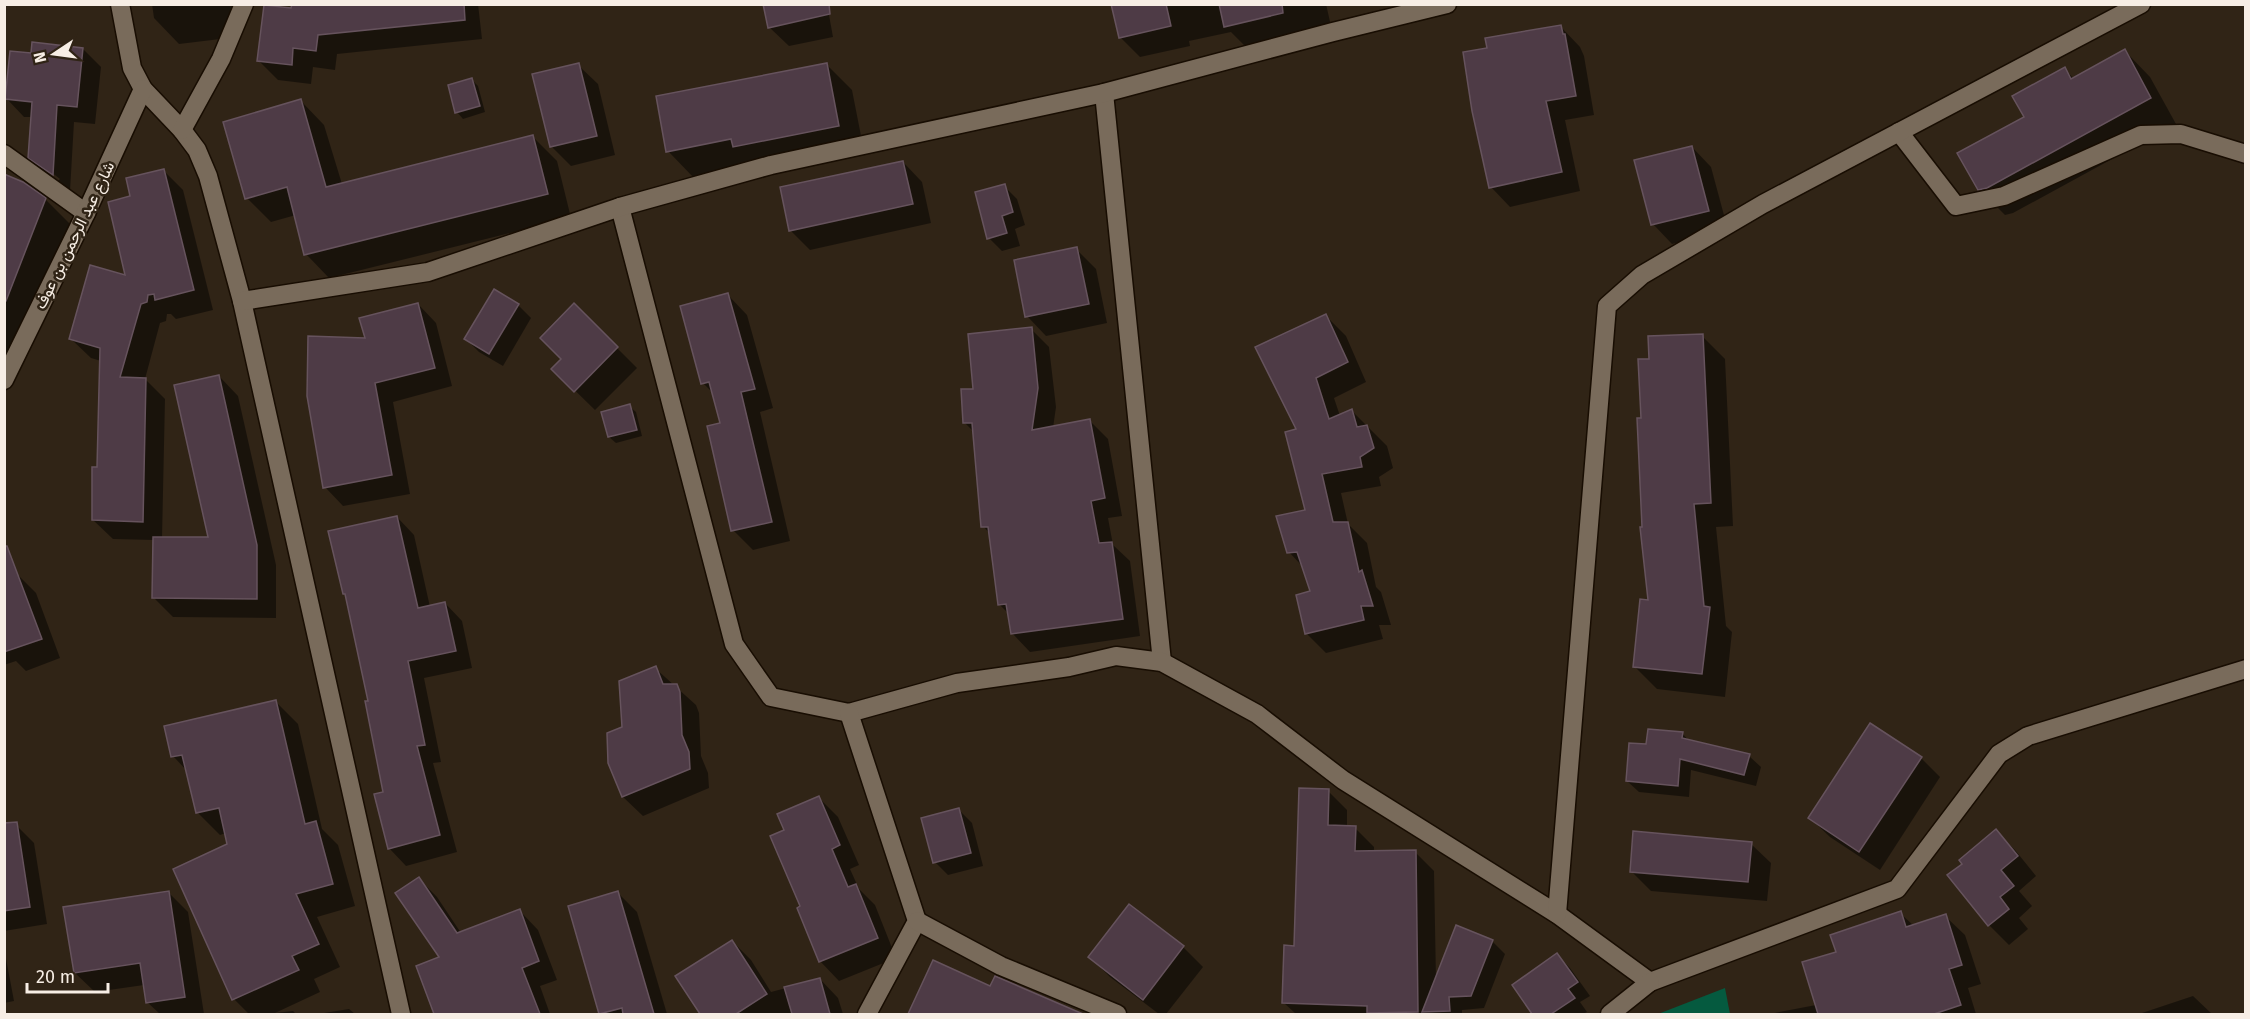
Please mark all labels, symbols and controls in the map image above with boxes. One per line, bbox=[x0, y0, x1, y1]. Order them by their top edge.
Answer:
north arrow bbox=[24, 24, 84, 84]
text: N bbox=[29, 50, 50, 65]
street label: شارع عبد الرحمن بن عوف bbox=[30, 158, 120, 313]
scale bar bbox=[27, 956, 108, 994]
text: 20 m bbox=[36, 966, 75, 988]

